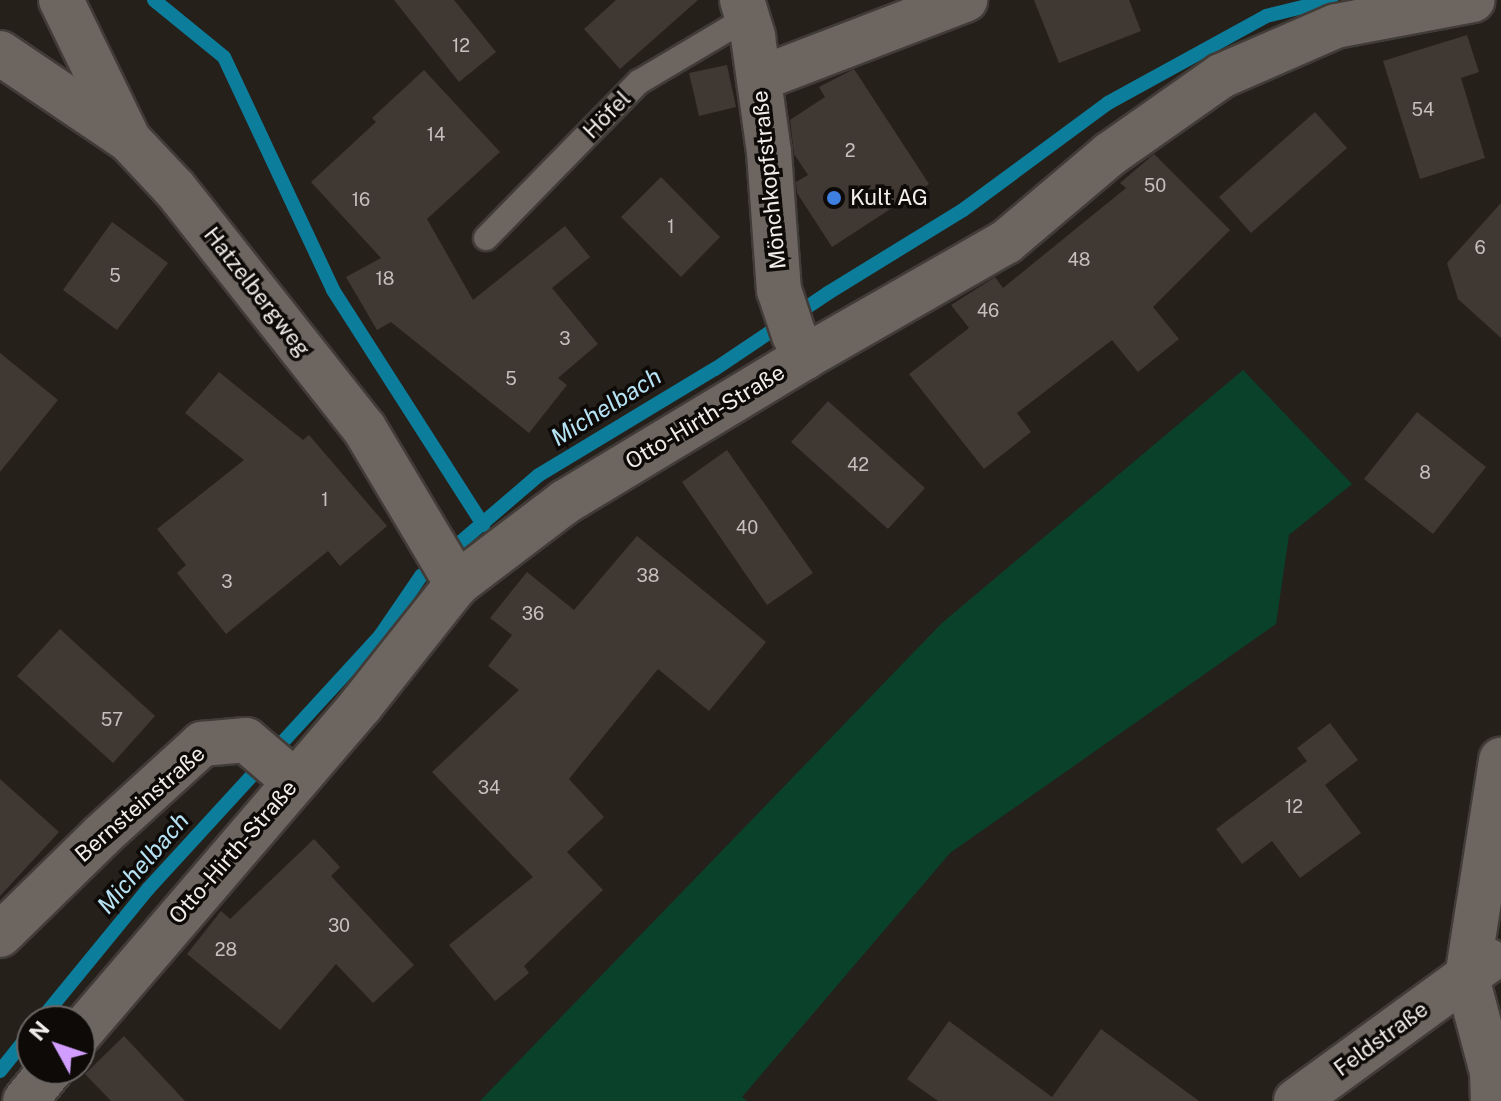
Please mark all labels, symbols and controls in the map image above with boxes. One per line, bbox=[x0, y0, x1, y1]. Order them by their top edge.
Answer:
house number: 12 bbox=[452, 35, 470, 57]
street label: Höfel bbox=[578, 86, 636, 144]
street label: Mönchkopfstraße bbox=[746, 89, 792, 271]
house number: 54 bbox=[1412, 99, 1434, 121]
house number: 14 bbox=[427, 124, 445, 146]
house number: 2 bbox=[845, 140, 855, 162]
house number: 50 bbox=[1144, 175, 1166, 197]
place label: Kult AG bbox=[850, 185, 928, 211]
house number: 16 bbox=[352, 189, 370, 211]
marker: Kult AG bbox=[825, 189, 843, 207]
house number: 1 bbox=[667, 216, 675, 238]
street label: Hatzelbergweg bbox=[198, 222, 316, 362]
house number: 6 bbox=[1474, 237, 1486, 259]
house number: 48 bbox=[1068, 249, 1090, 271]
house number: 5 bbox=[109, 265, 121, 287]
house number: 18 bbox=[376, 268, 394, 290]
house number: 46 bbox=[977, 300, 999, 322]
house number: 3 bbox=[559, 328, 571, 350]
street label: Otto-Hirth-Straße bbox=[621, 359, 789, 475]
water label: Michelbach bbox=[545, 362, 667, 452]
house number: 5 bbox=[505, 368, 517, 390]
house number: 42 bbox=[847, 454, 869, 476]
house number: 8 bbox=[1419, 462, 1431, 484]
house number: 1 bbox=[321, 489, 329, 511]
house number: 40 bbox=[736, 517, 758, 539]
house number: 38 bbox=[637, 565, 659, 587]
house number: 3 bbox=[221, 571, 233, 593]
house number: 36 bbox=[522, 603, 544, 625]
house number: 57 bbox=[101, 709, 123, 731]
street label: Bernsteinstraße bbox=[70, 740, 210, 868]
street label: Otto-Hirth-Straße bbox=[164, 775, 302, 929]
house number: 34 bbox=[478, 777, 500, 799]
house number: 12 bbox=[1285, 796, 1303, 818]
water label: Michelbach bbox=[91, 806, 195, 920]
house number: 30 bbox=[328, 915, 350, 937]
house number: 28 bbox=[215, 939, 237, 961]
street label: Feldstraße bbox=[1329, 996, 1433, 1082]
north arrow bbox=[16, 1005, 96, 1085]
text: N bbox=[24, 1016, 55, 1046]

